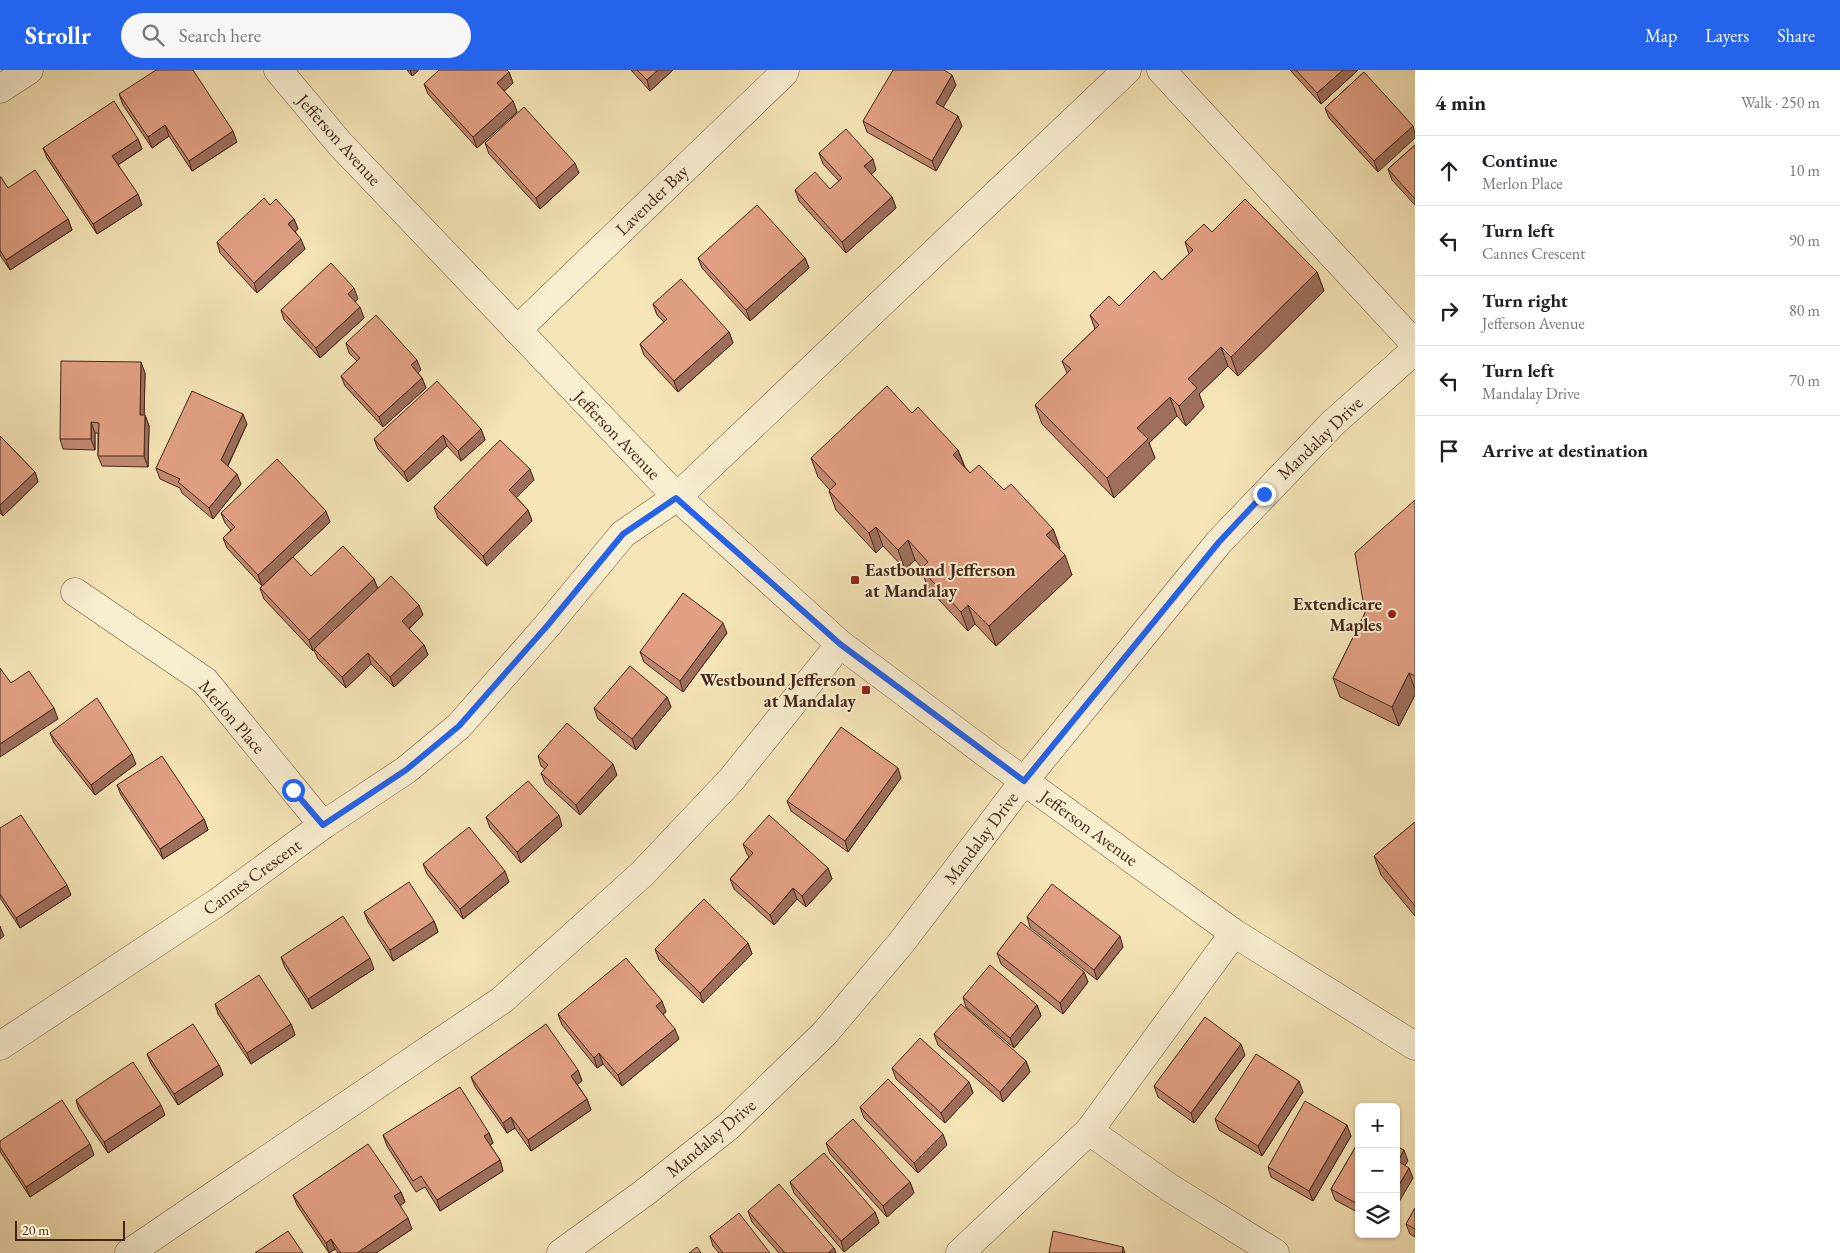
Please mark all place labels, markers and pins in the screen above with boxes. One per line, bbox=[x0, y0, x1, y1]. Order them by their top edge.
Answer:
place label: Eastbound Jefferson at Mandalay bbox=[865, 558, 1016, 602]
marker: Eastbound Jefferson at Mandalay bbox=[849, 574, 861, 586]
place label: Extendicare Maples bbox=[1293, 592, 1382, 636]
marker: Extendicare Maples bbox=[1386, 608, 1398, 620]
place label: Westbound Jefferson at Mandalay bbox=[700, 668, 856, 712]
marker: Westbound Jefferson at Mandalay bbox=[860, 684, 872, 696]

